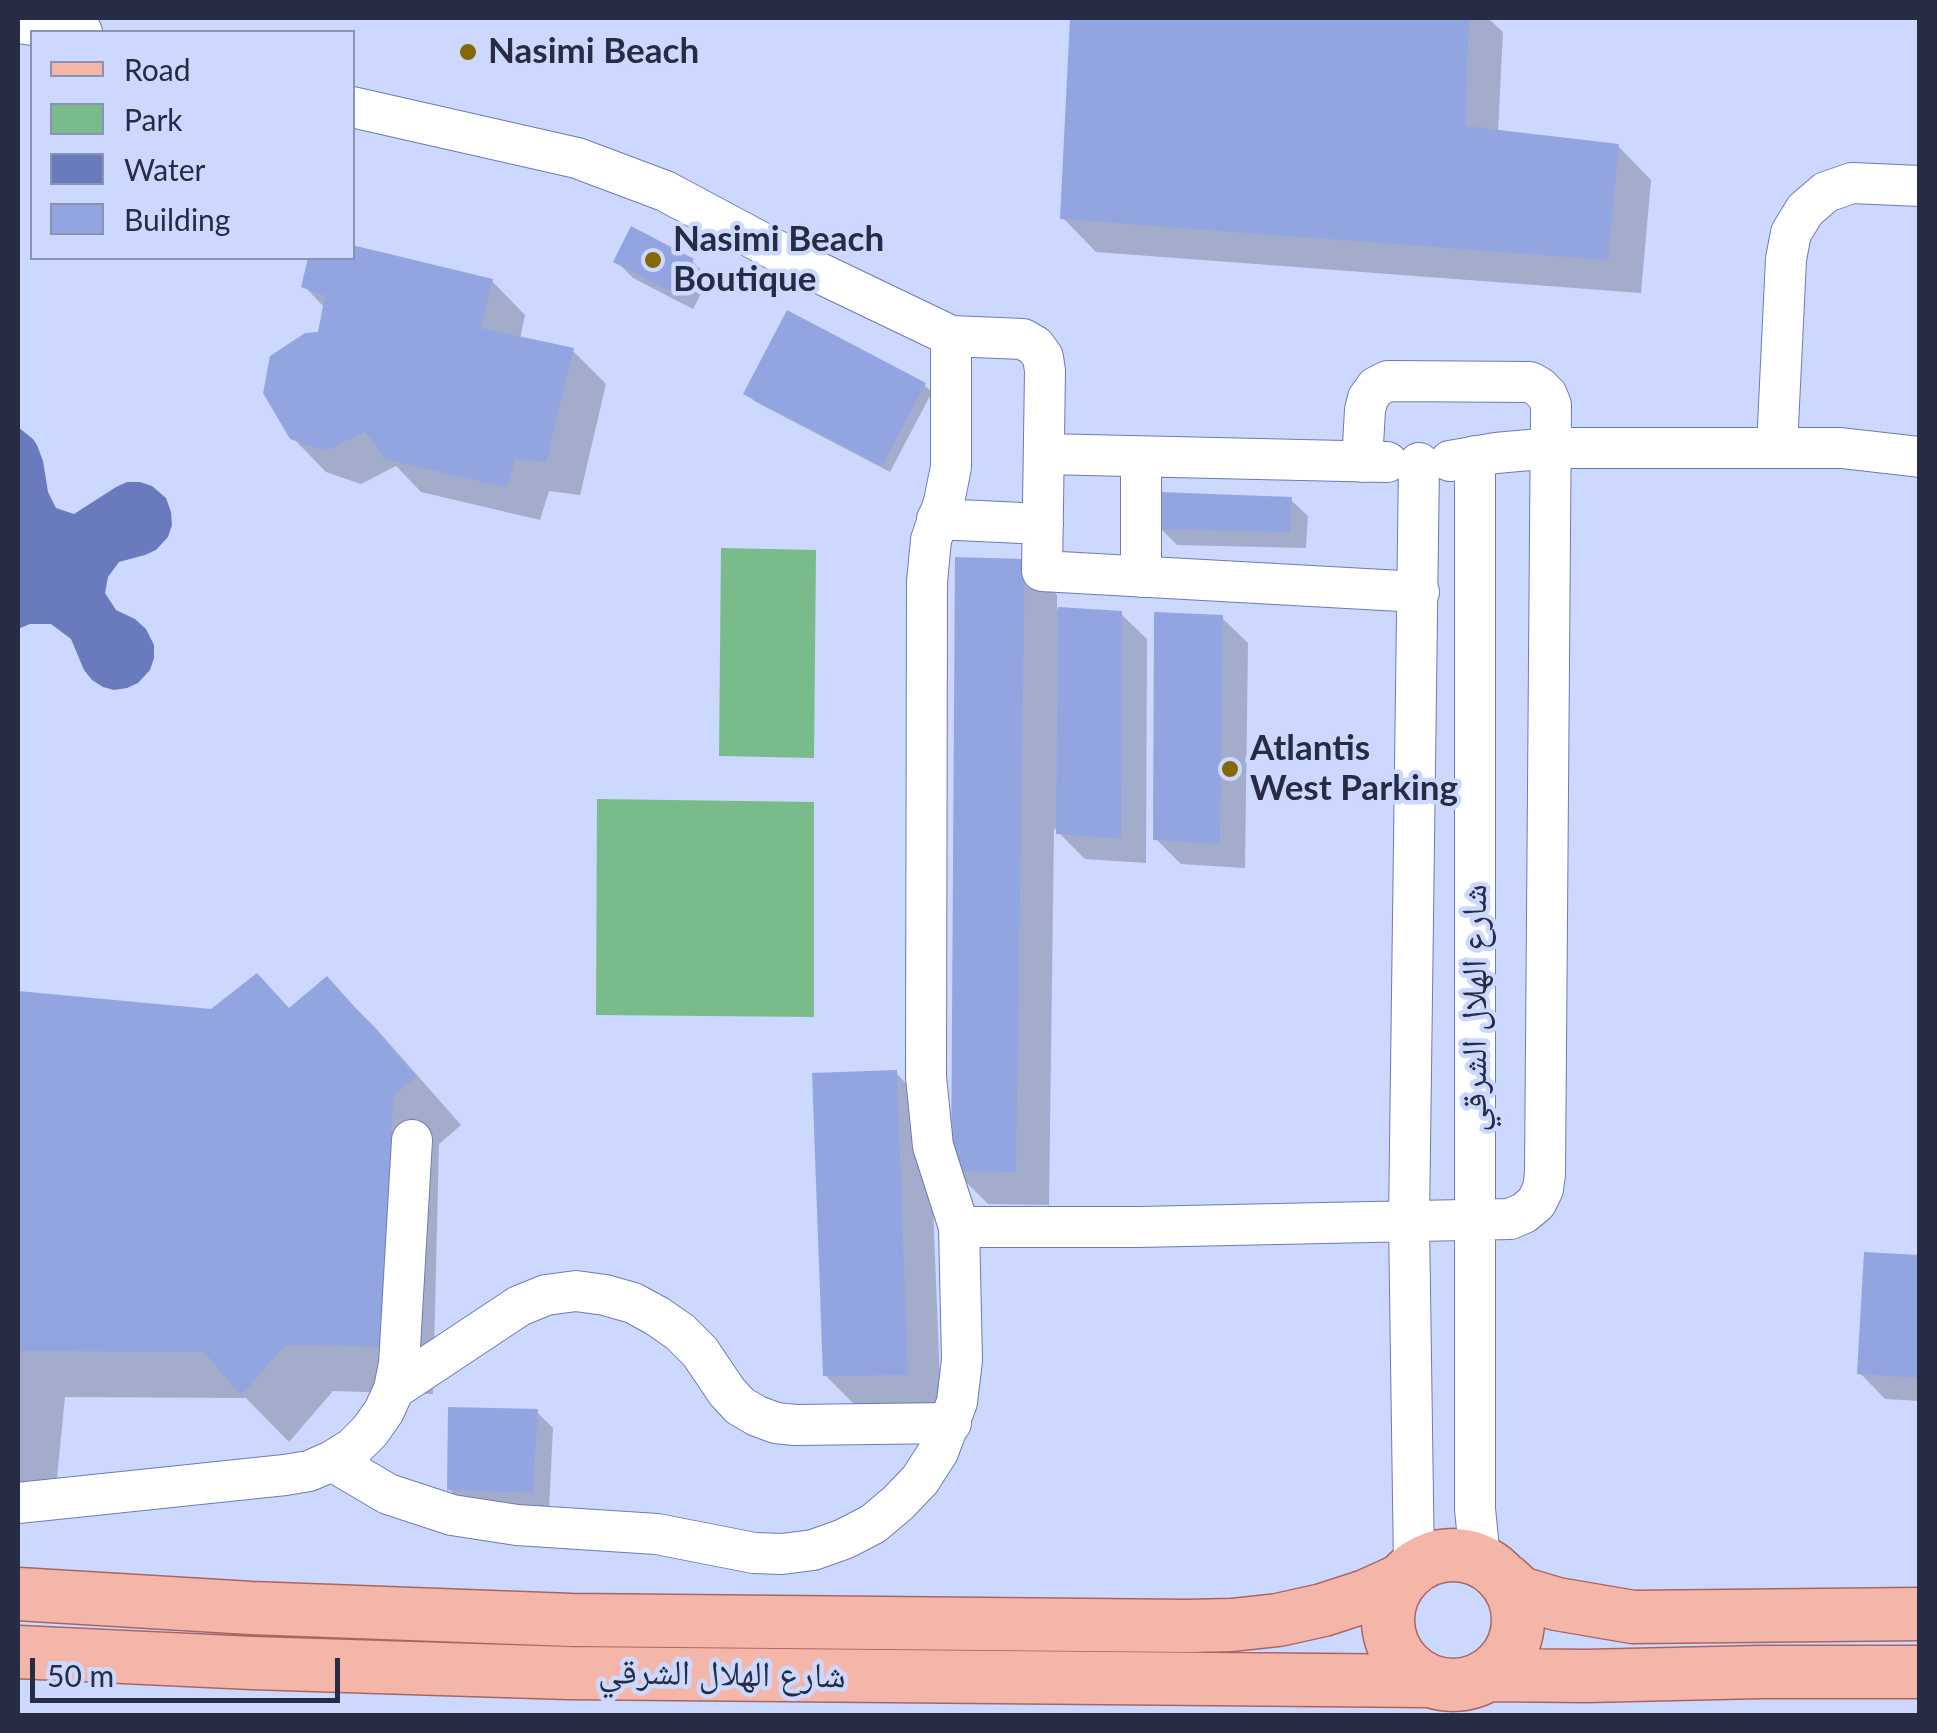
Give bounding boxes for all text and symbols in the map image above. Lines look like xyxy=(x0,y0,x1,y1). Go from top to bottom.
legend xyxy=(30,30,355,260)
place label: Nasimi Beach xyxy=(488,31,699,73)
marker: Nasimi Beach xyxy=(457,41,479,63)
text: Road xyxy=(124,51,191,87)
text: Park xyxy=(124,101,183,137)
text: Water xyxy=(124,151,206,187)
text: Building xyxy=(124,201,230,237)
place label: Nasimi Beach Boutique xyxy=(673,219,884,301)
marker: Nasimi Beach Boutique xyxy=(642,249,664,271)
place label: Atlantis West Parking xyxy=(1250,728,1458,810)
marker: Atlantis West Parking xyxy=(1219,758,1241,780)
street label: شارع الهلال الشرقي xyxy=(1454,884,1496,1132)
scale bar xyxy=(35,1638,345,1700)
street label: شارع الهلال الشرقي xyxy=(598,1651,846,1697)
text: 50 m xyxy=(47,1657,114,1693)

